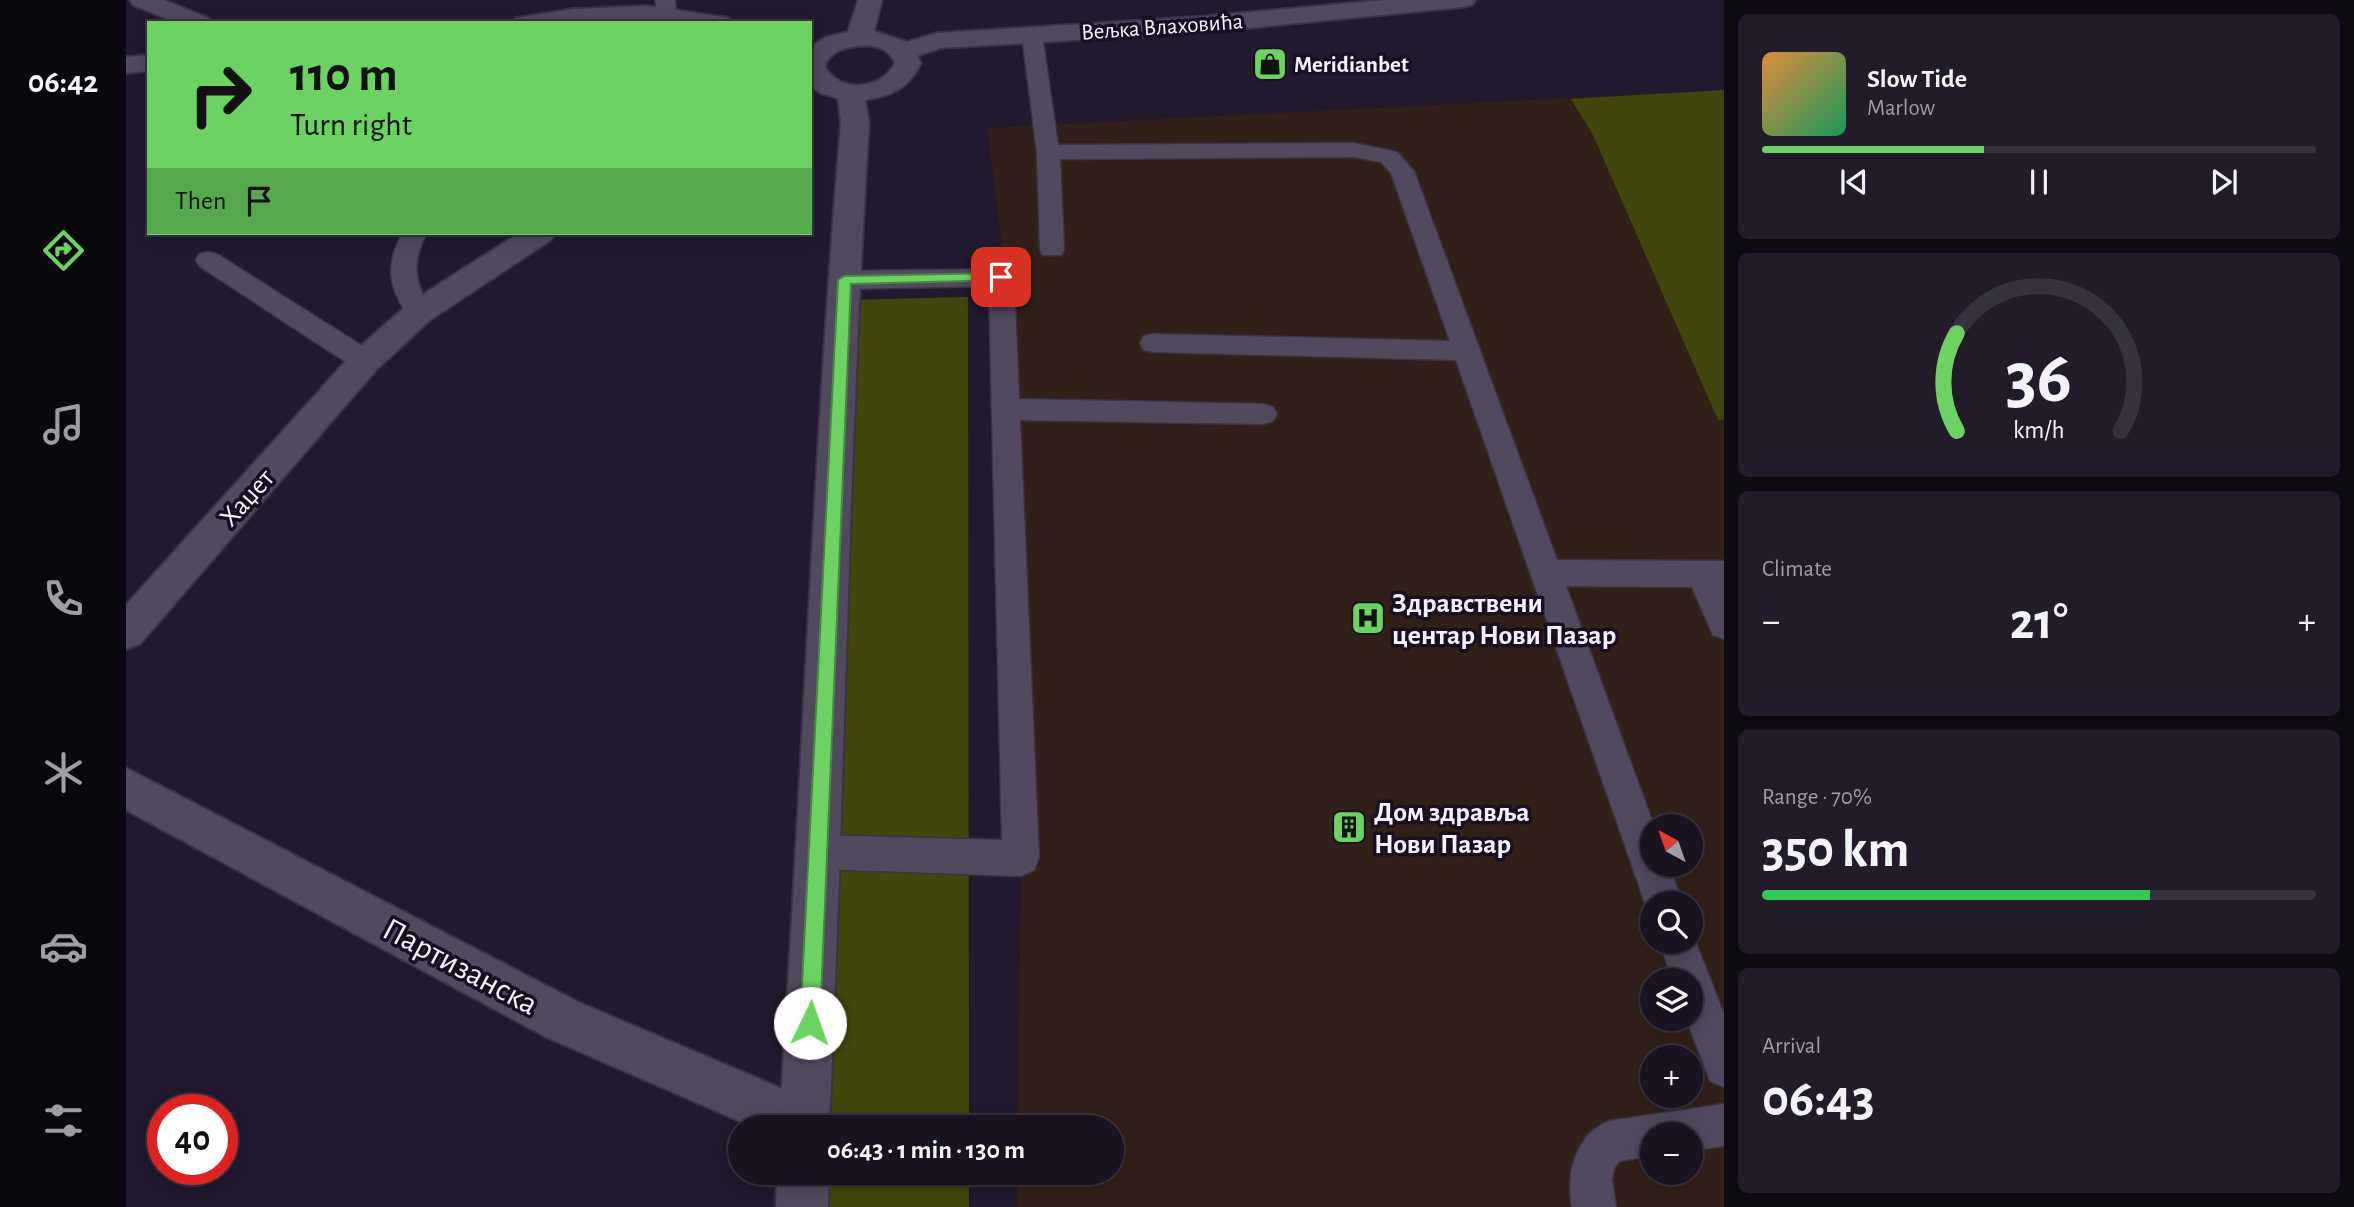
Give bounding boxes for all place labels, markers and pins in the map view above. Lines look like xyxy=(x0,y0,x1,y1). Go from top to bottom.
shop icon: Meridianbet xyxy=(1251,45,1289,83)
place label: Meridianbet xyxy=(1294,54,1409,77)
pin xyxy=(971,247,1031,307)
place label: Здравствени центар Нови Пазар xyxy=(1392,590,1616,650)
hospital icon: Здравствени центар Нови Пазар xyxy=(1349,599,1387,637)
place label: Дом здравља Нови Пазар xyxy=(1374,799,1529,859)
building icon: Дом здравља Нови Пазар xyxy=(1330,808,1368,846)

